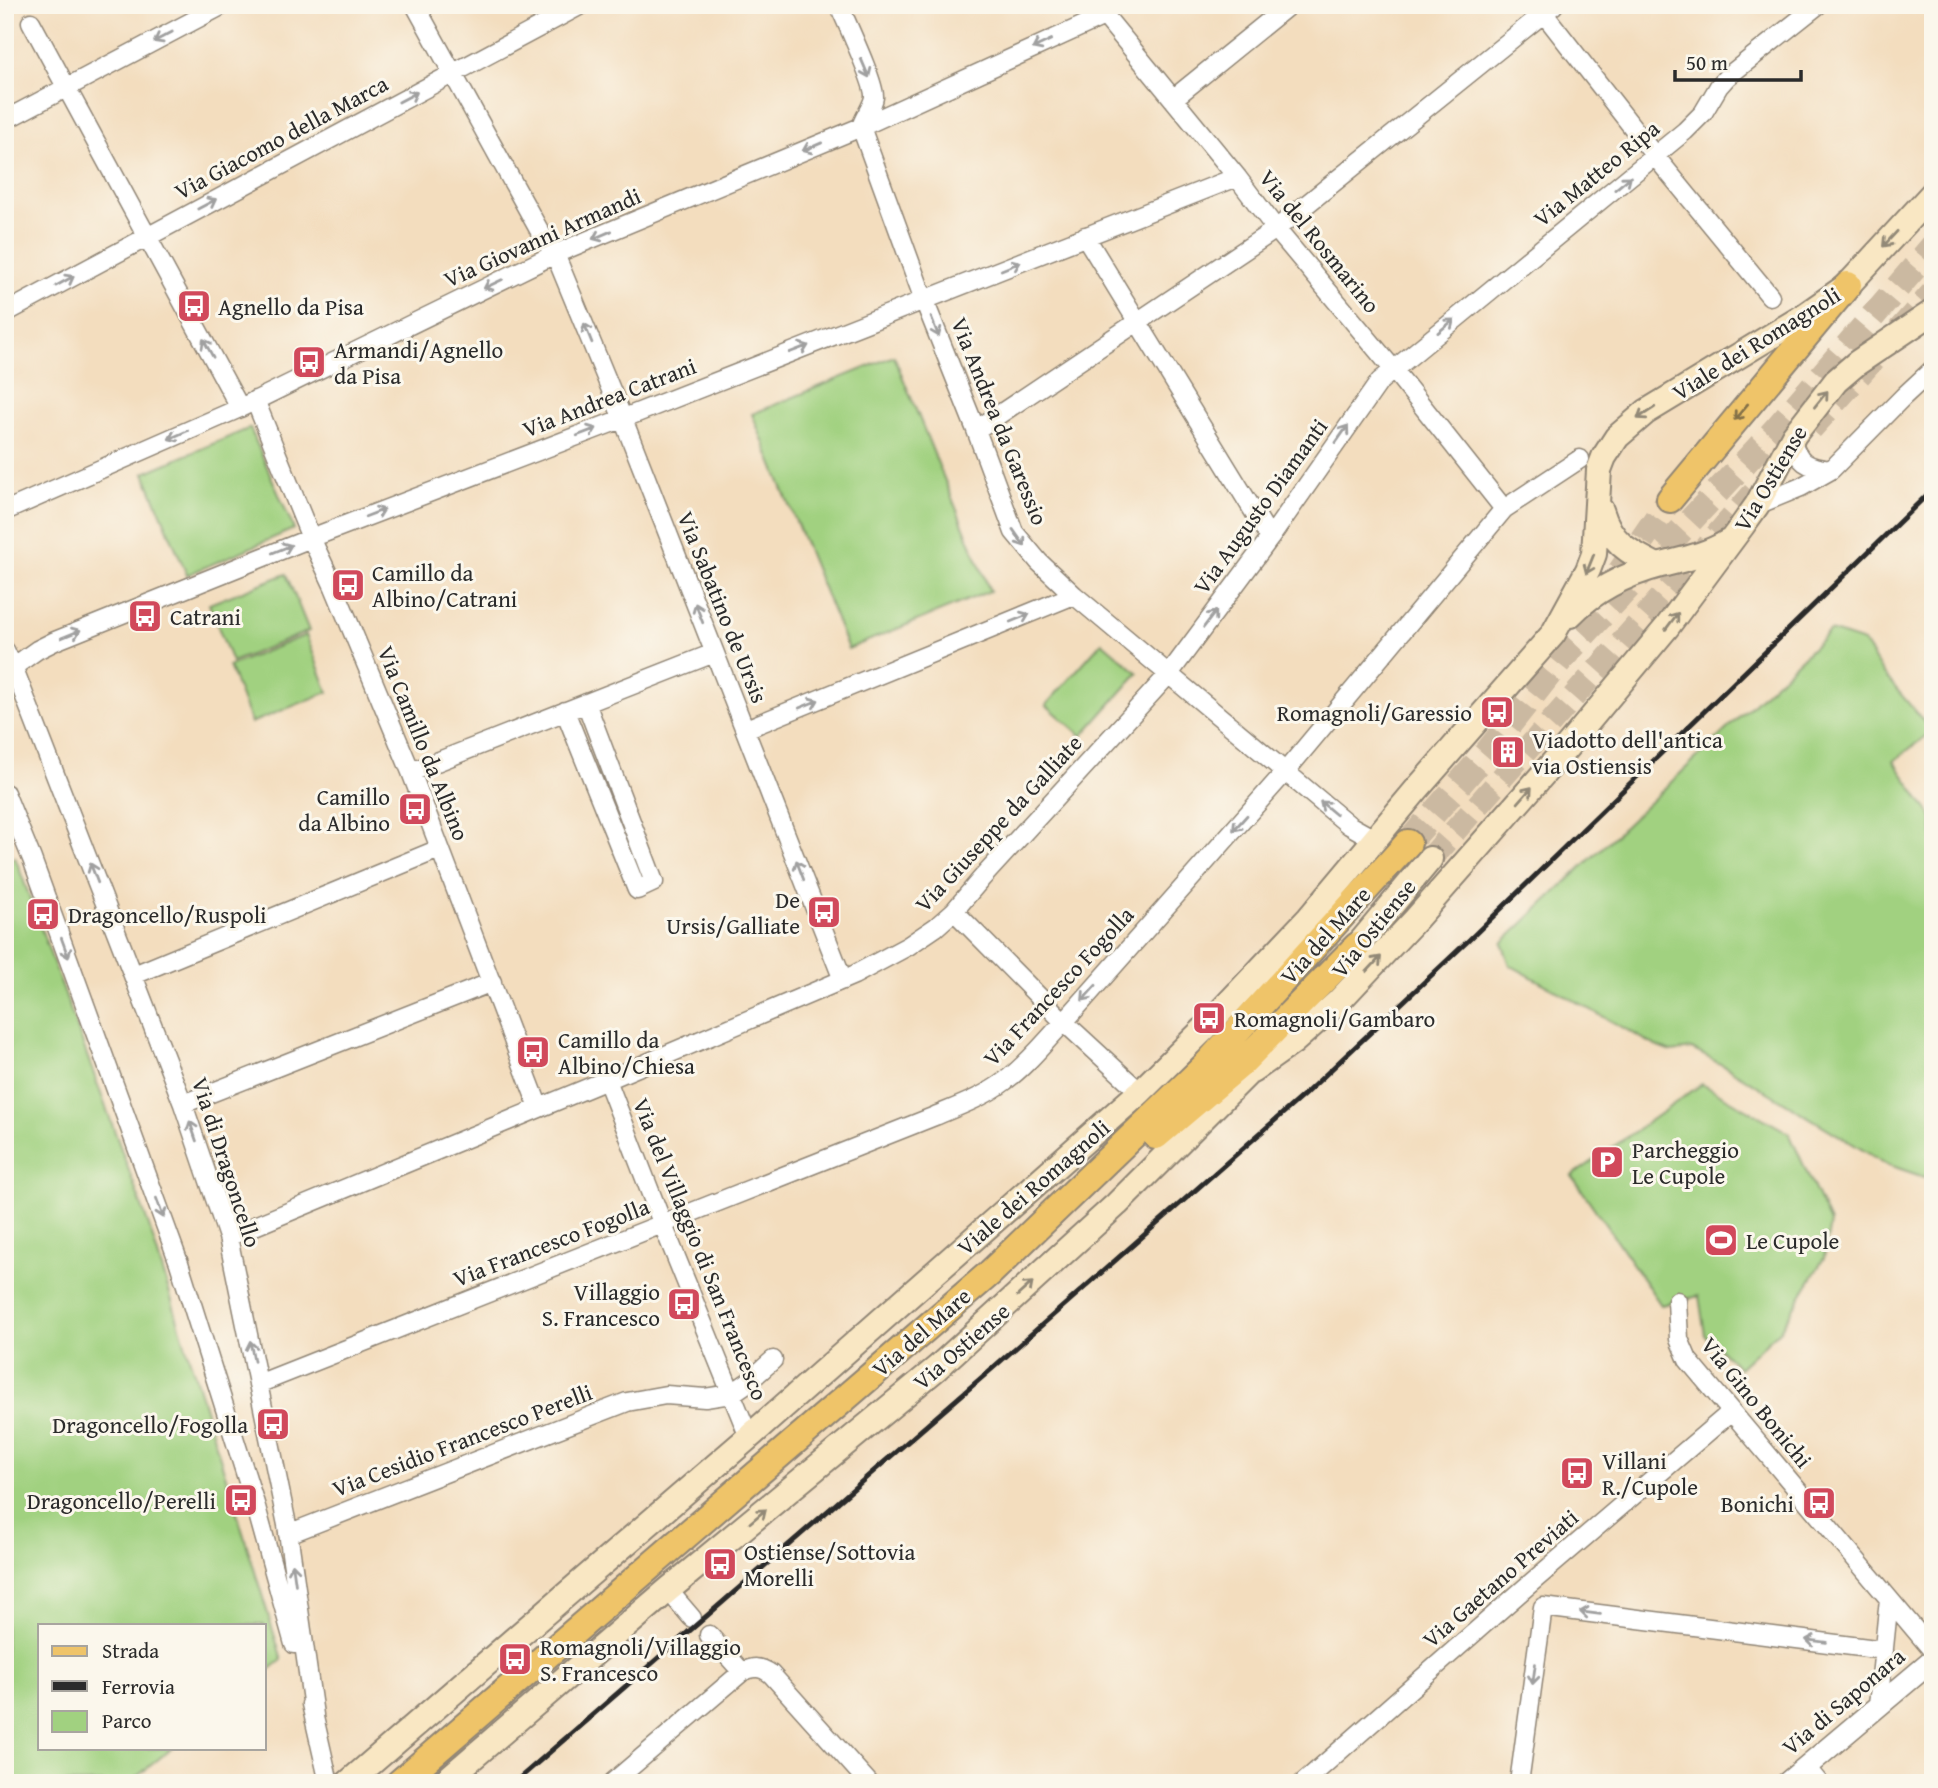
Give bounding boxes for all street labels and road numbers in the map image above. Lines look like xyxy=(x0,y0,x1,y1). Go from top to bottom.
street label: Via Giacomo della Marca xyxy=(168,67,394,207)
street label: Via Matteo Ripa xyxy=(1526,112,1666,234)
street label: Via del Rosmarino xyxy=(1252,162,1388,320)
street label: Via Giovanni Armandi xyxy=(438,179,646,295)
street label: Viale dei Romagnoli xyxy=(1665,278,1847,408)
street label: Via Andrea da Garessio xyxy=(943,312,1057,530)
street label: Via Andrea Catrani xyxy=(517,349,701,445)
street label: Via Augusto Diamanti xyxy=(1185,411,1335,601)
street label: Via Ostiense xyxy=(1725,419,1815,537)
street label: Via Sabatino de Ursis xyxy=(669,506,777,708)
street label: Via Camillo da Albino xyxy=(370,641,478,845)
street label: Via Giuseppe da Galliate xyxy=(907,727,1089,919)
street label: Via Ostiense xyxy=(1323,871,1423,985)
street label: Via del Mare xyxy=(1272,879,1378,991)
street label: Via Francesco Fogolla xyxy=(975,899,1141,1073)
street label: Via di Dragoncello xyxy=(184,1073,270,1251)
street label: Via del Villaggio di San Francesco xyxy=(625,1093,777,1405)
street label: Viale dei Romagnoli xyxy=(949,1111,1117,1263)
street label: Via Francesco Fogolla xyxy=(448,1189,654,1295)
street label: Via del Mare xyxy=(864,1280,978,1384)
street label: Via Ostiense xyxy=(905,1295,1017,1397)
street label: Via Gino Bonichi xyxy=(1694,1329,1820,1475)
street label: Via Cesidio Francesco Perelli xyxy=(327,1375,597,1505)
street label: Via Gaetano Previati xyxy=(1415,1501,1585,1655)
street label: Via di Saponara xyxy=(1774,1640,1912,1762)

